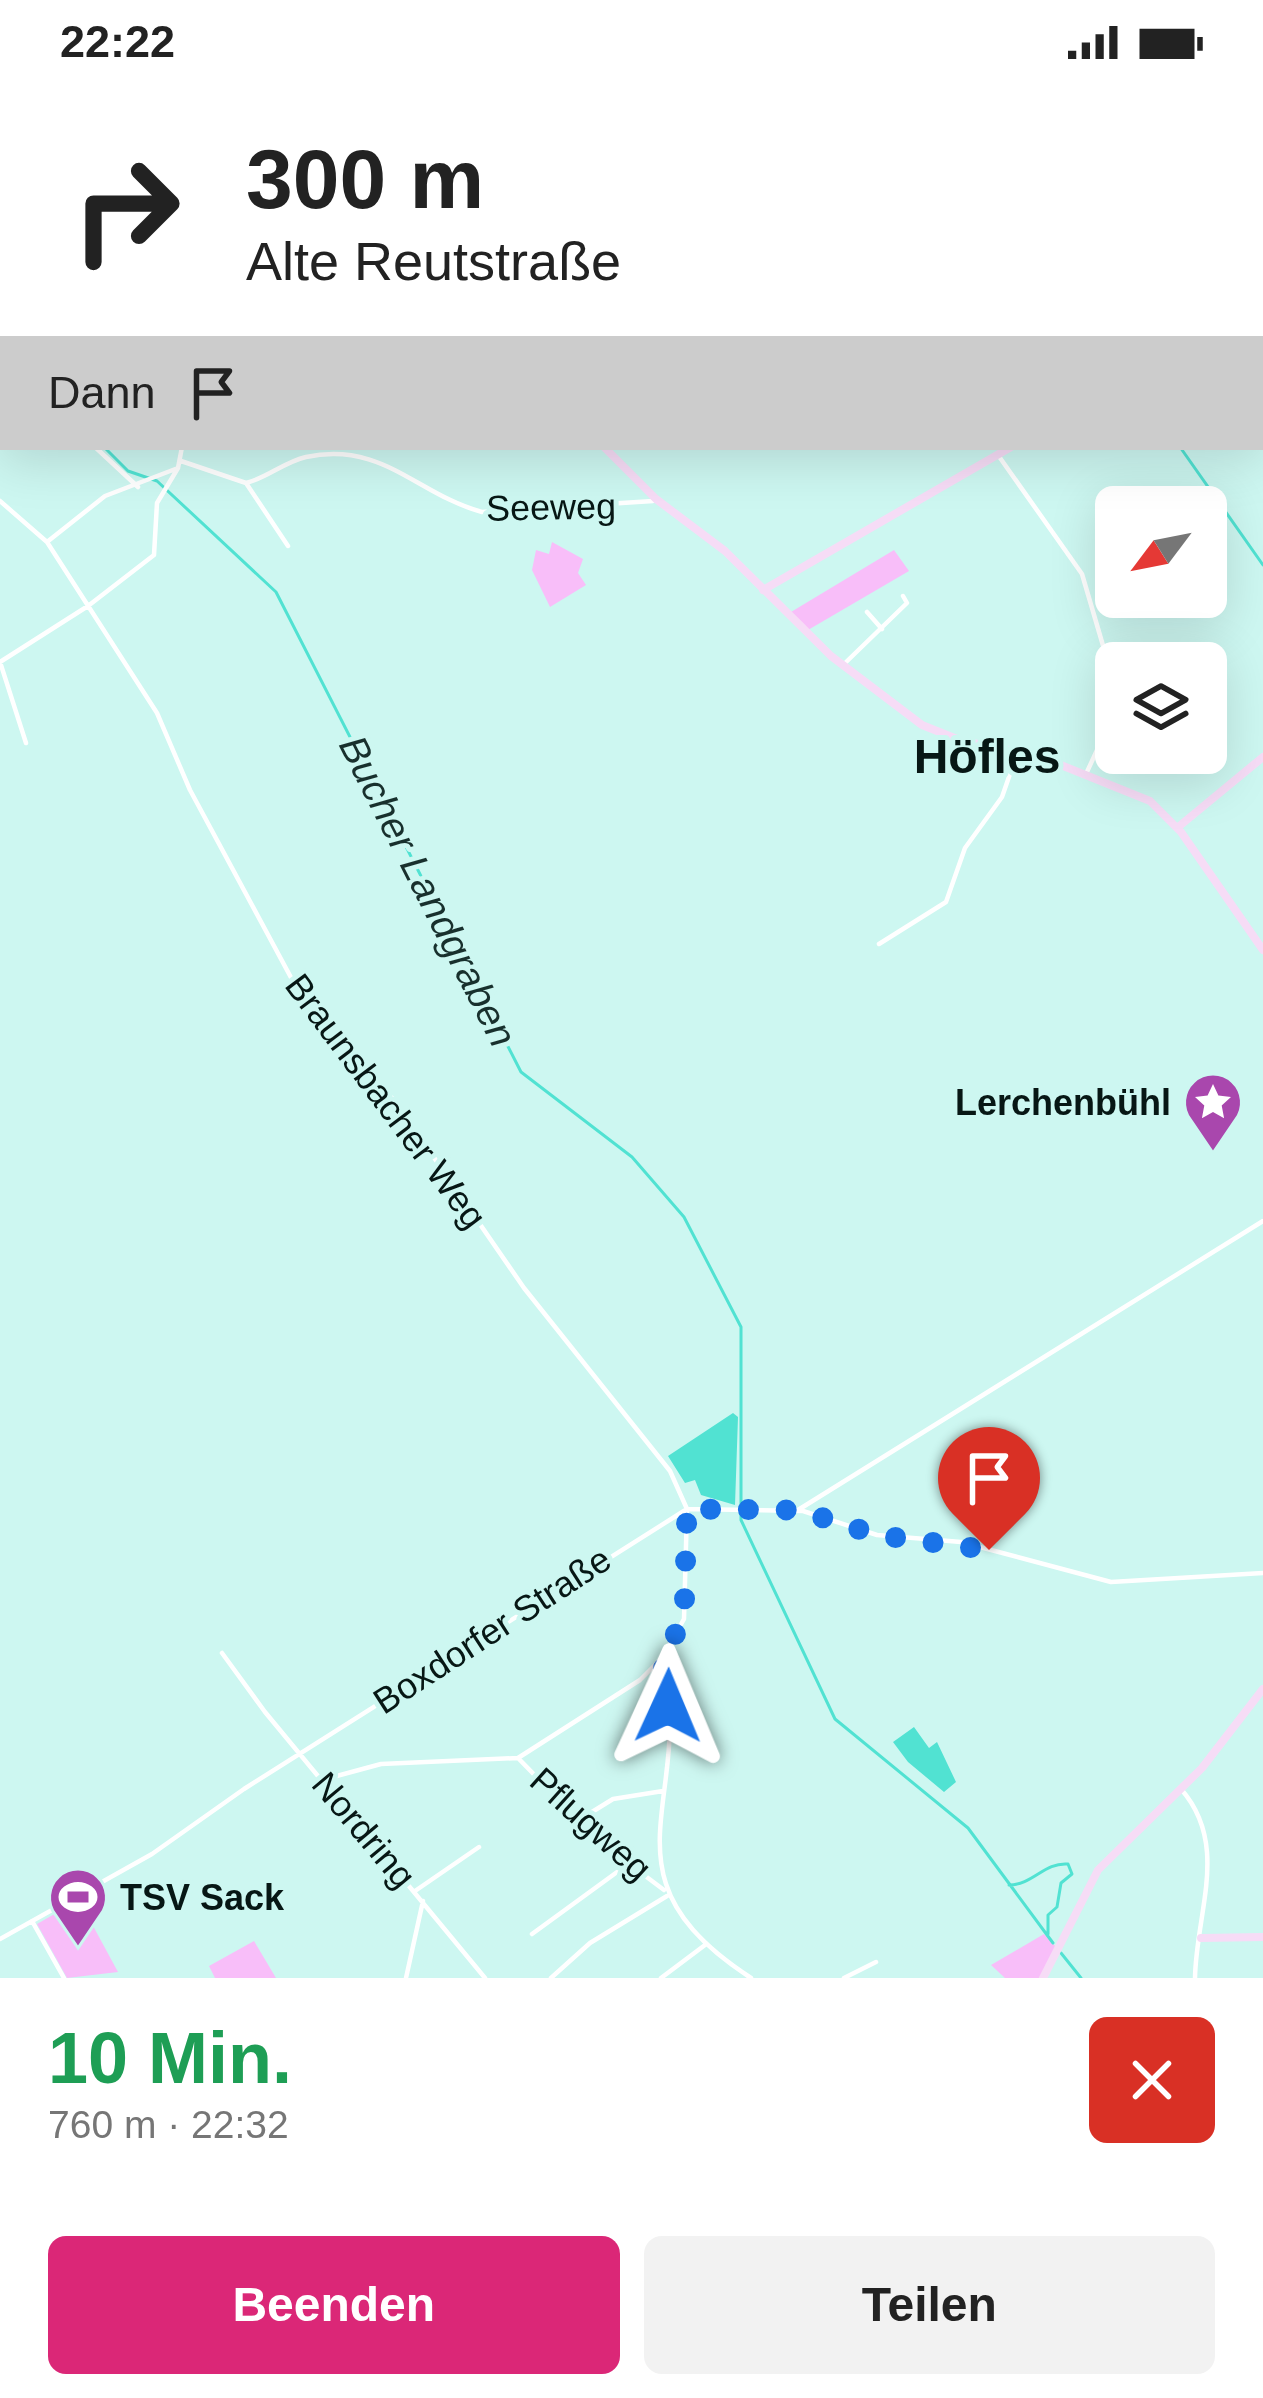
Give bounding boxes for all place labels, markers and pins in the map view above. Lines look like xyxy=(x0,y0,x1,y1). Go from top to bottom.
place icon: Lerchenbühl xyxy=(1182,1071,1244,1153)
place label: Lerchenbühl xyxy=(955,1082,1171,1123)
pin xyxy=(938,1427,1040,1550)
sports icon: TSV Sack xyxy=(47,1866,109,1948)
place label: TSV Sack xyxy=(120,1877,285,1918)

